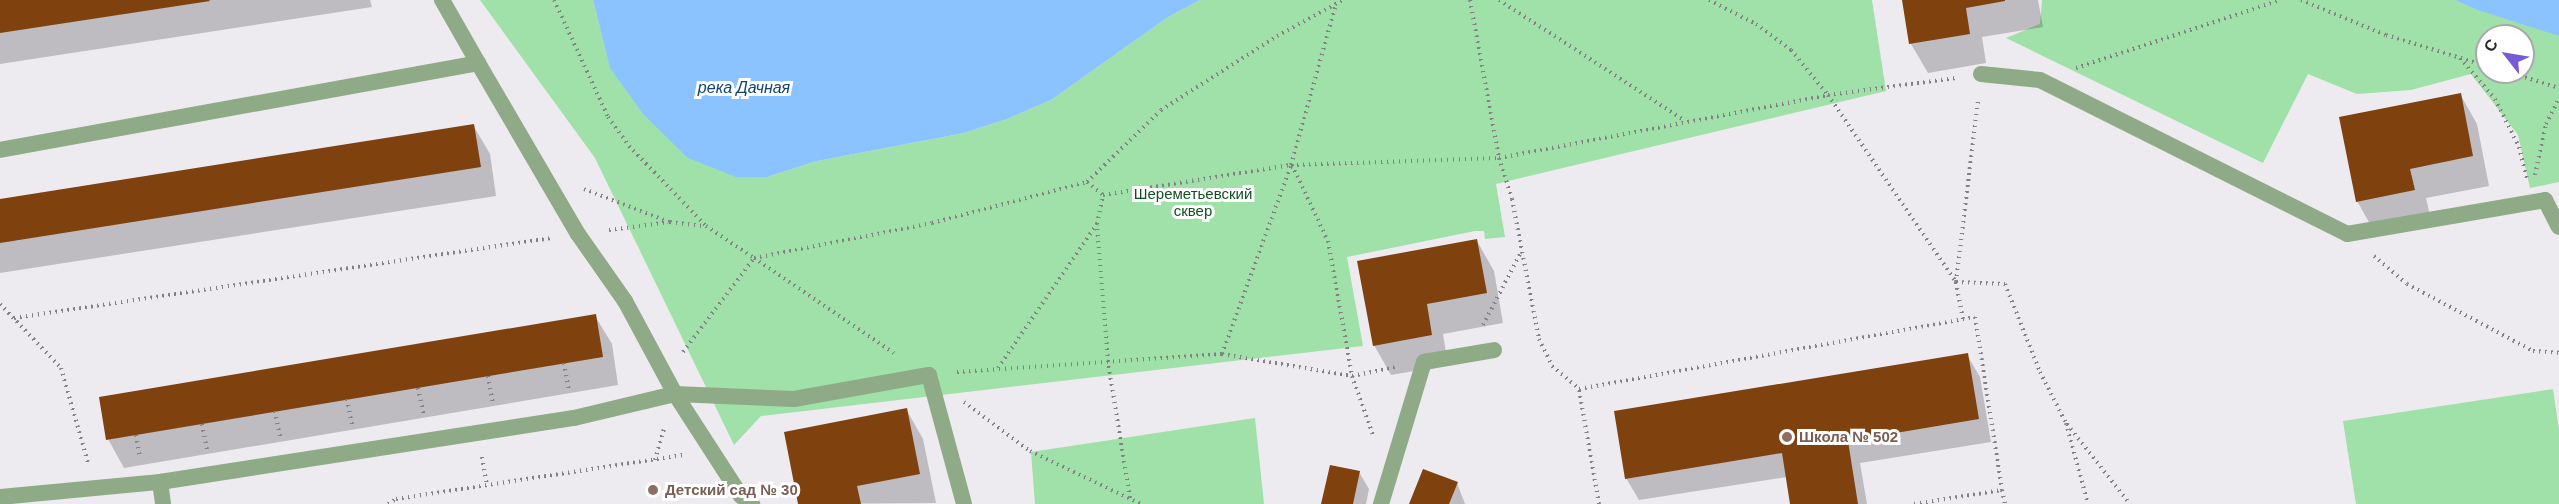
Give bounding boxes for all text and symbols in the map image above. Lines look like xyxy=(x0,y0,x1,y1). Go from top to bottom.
north arrow xyxy=(2475,24,2535,84)
text: С xyxy=(2481,36,2501,55)
water label: река Дачная xyxy=(698,78,790,98)
park label: Шереметьевский сквер xyxy=(1134,184,1252,219)
place label: Школа № 502 xyxy=(1799,428,1898,446)
marker: Школа № 502 xyxy=(1780,430,1794,444)
place label: Детский сад № 30 xyxy=(665,481,798,499)
marker: Детский сад № 30 xyxy=(646,483,660,497)

